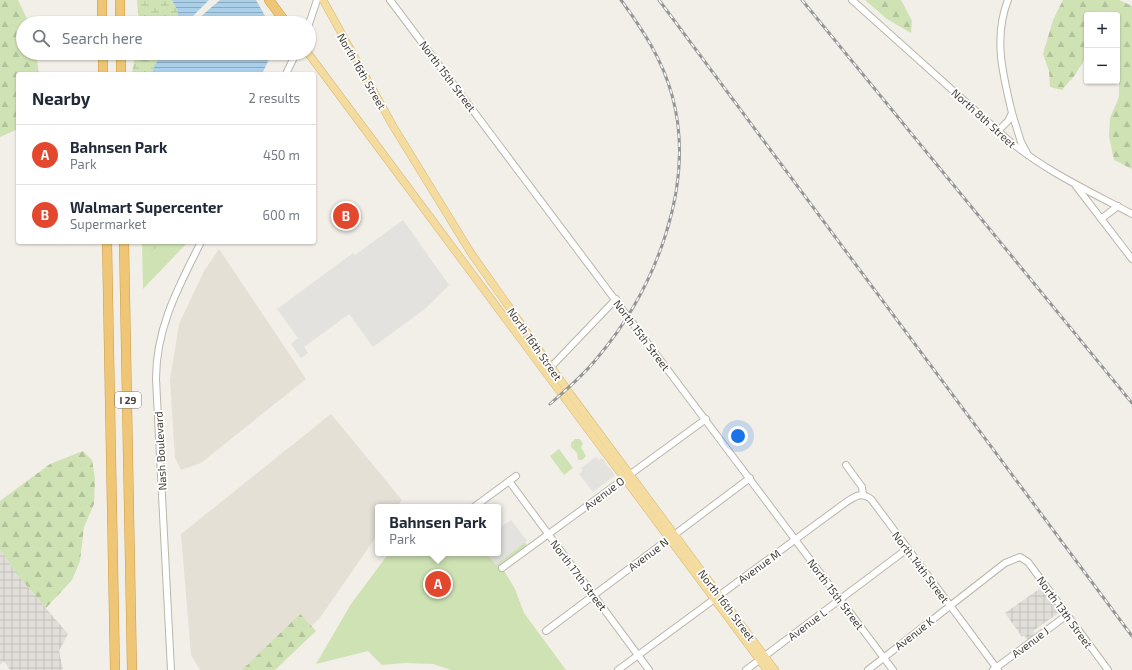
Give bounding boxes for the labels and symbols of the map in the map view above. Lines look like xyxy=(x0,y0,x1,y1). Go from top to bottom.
street label: North 16th Street xyxy=(335,31,389,111)
street label: North 15th Street xyxy=(417,38,479,114)
street label: North 8th Street xyxy=(949,86,1019,150)
pin: B xyxy=(333,201,359,231)
street label: North 15th Street xyxy=(611,297,673,373)
street label: North 16th Street xyxy=(505,305,565,383)
road number: I 29 xyxy=(115,392,141,408)
street label: Nash Boulevard xyxy=(151,411,169,491)
your location xyxy=(728,426,748,446)
street label: Avenue O xyxy=(581,474,627,512)
street label: North 14th Street xyxy=(890,529,952,605)
street label: Avenue N xyxy=(625,535,671,573)
street label: North 17th Street xyxy=(548,537,610,613)
street label: Avenue M xyxy=(735,546,783,586)
street label: North 15th Street xyxy=(805,556,867,632)
street label: North 16th Street xyxy=(696,567,758,643)
pin: A xyxy=(425,569,451,599)
street label: North 13th Street xyxy=(1035,574,1095,650)
street label: Avenue L xyxy=(785,605,829,643)
street label: Avenue K xyxy=(892,613,936,652)
street label: Avenue J xyxy=(1009,624,1051,660)

